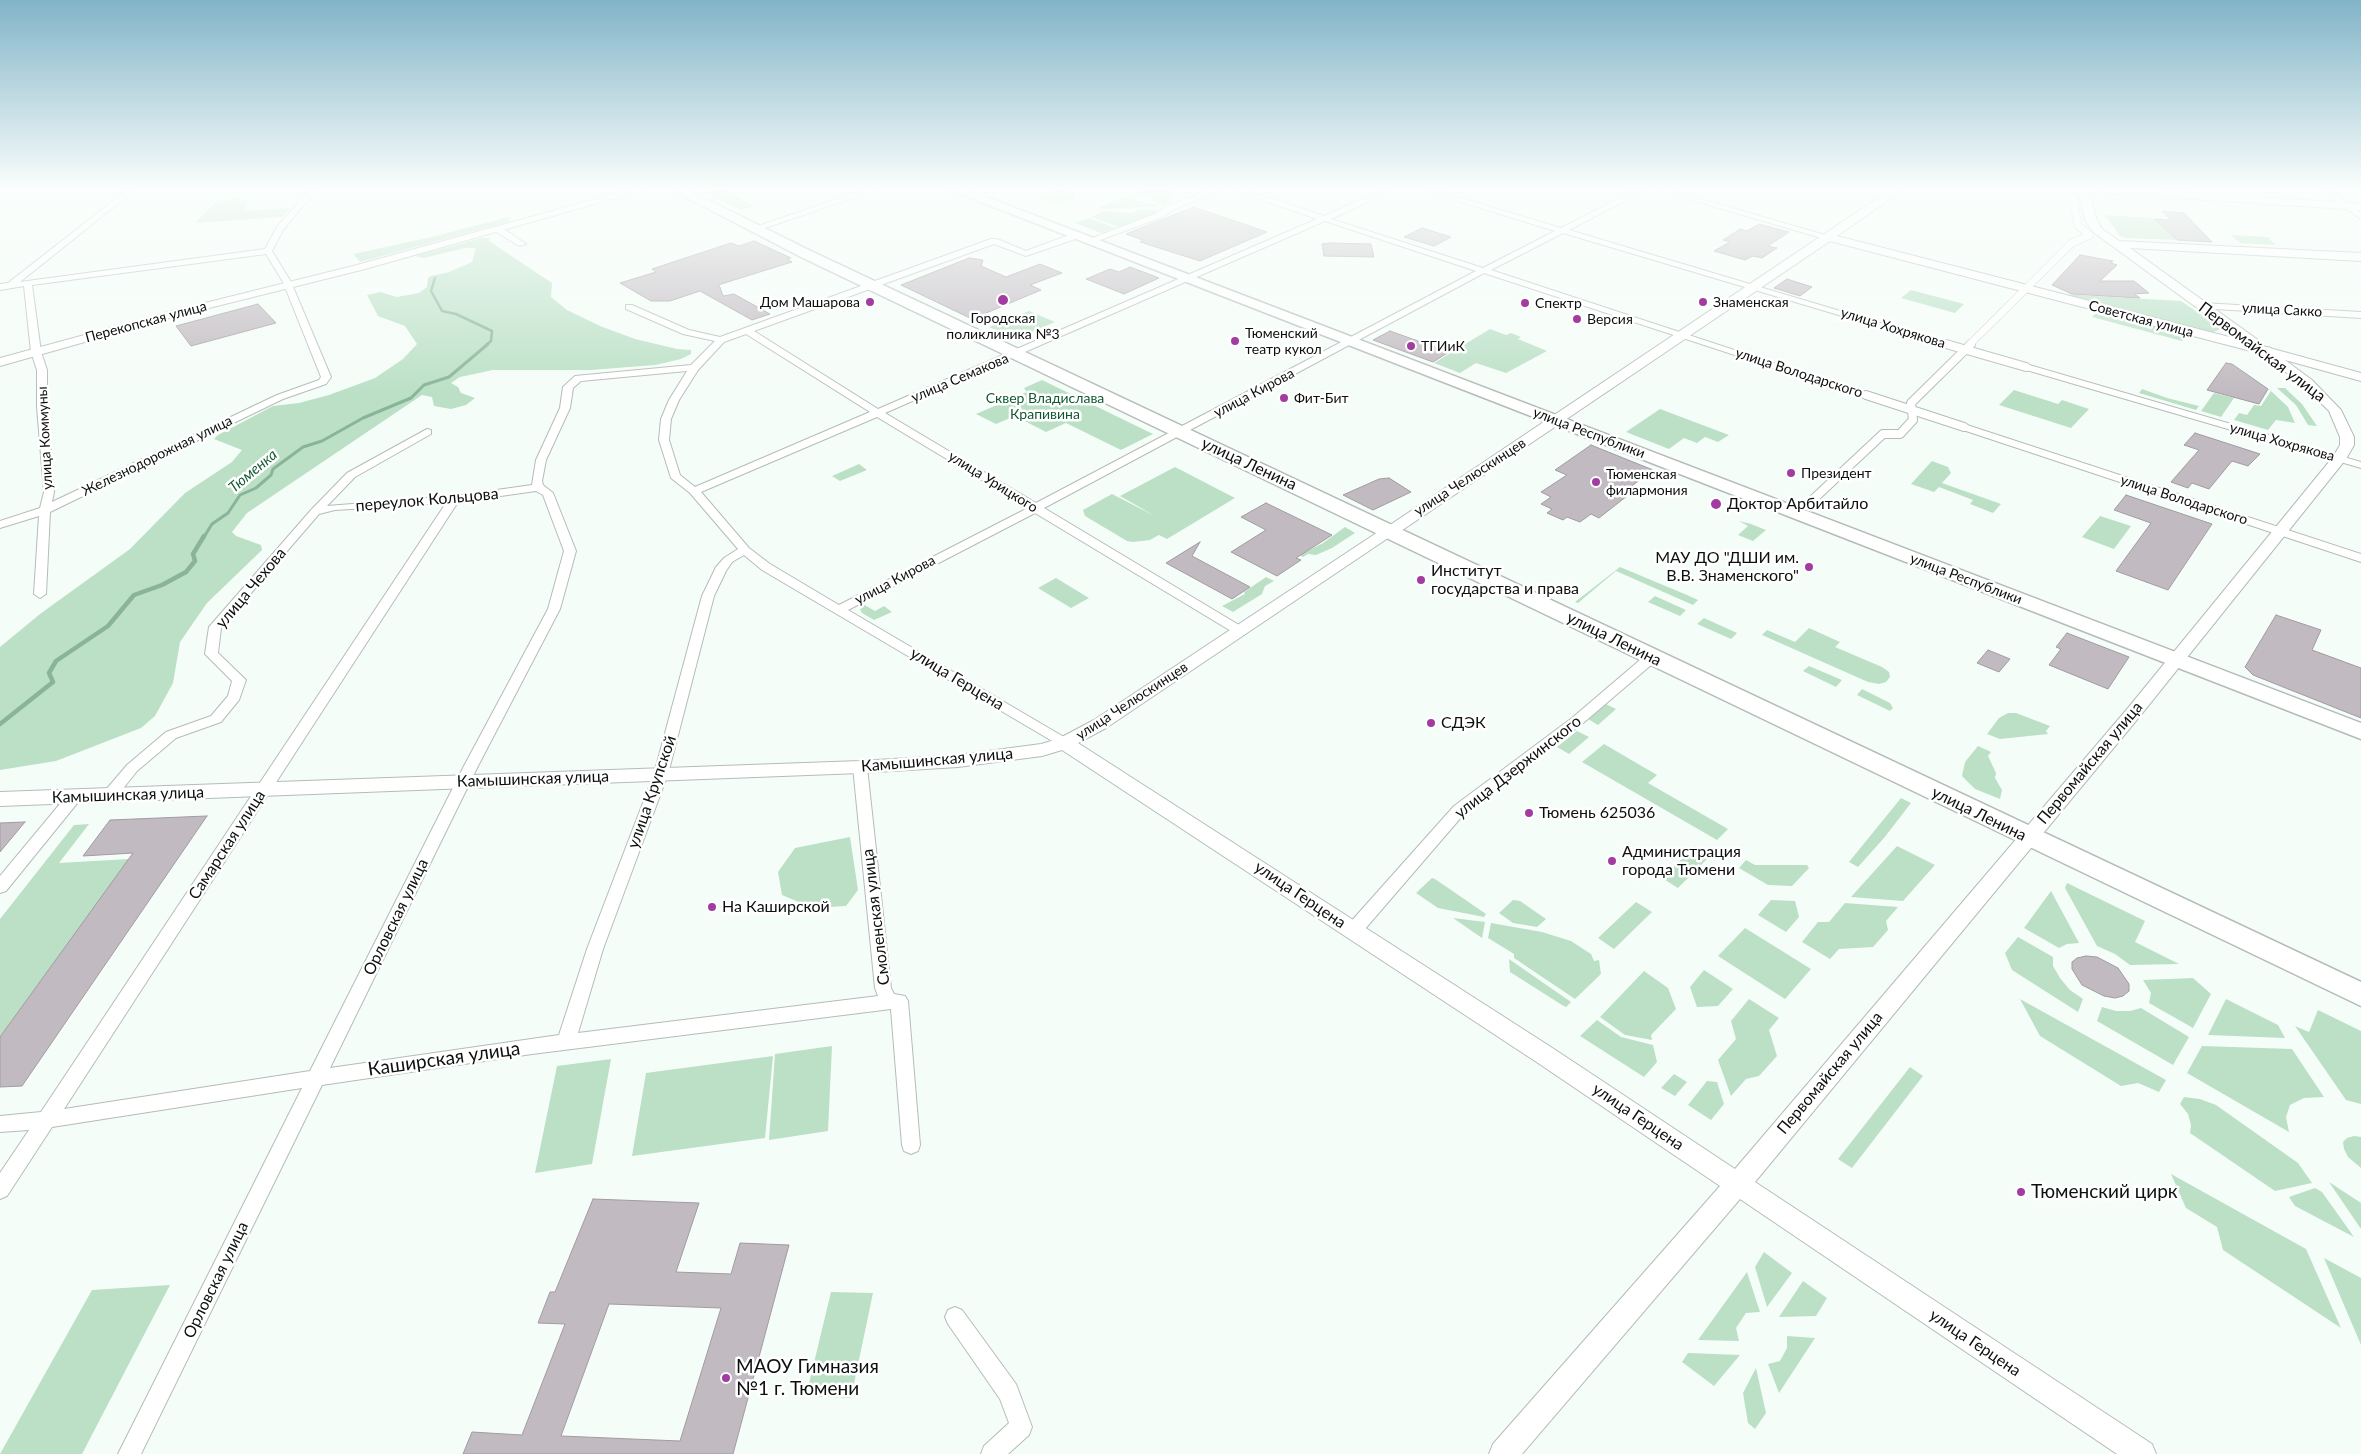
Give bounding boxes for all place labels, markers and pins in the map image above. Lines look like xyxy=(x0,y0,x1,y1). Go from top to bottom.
marker: Городская поликлиника №3 xyxy=(996,293,1010,307)
place label: Дом Машарова xyxy=(760,294,860,310)
place label: Знаменская xyxy=(1713,294,1789,310)
place label: Спектр xyxy=(1535,295,1582,311)
marker: Дом Машарова xyxy=(864,296,876,308)
marker: Знаменская xyxy=(1697,296,1709,308)
marker: Спектр xyxy=(1519,297,1531,309)
place label: Городская поликлиника №3 xyxy=(946,310,1060,342)
place label: Версия xyxy=(1587,311,1633,327)
marker: Версия xyxy=(1571,313,1583,325)
place label: Тюменский театр кукол xyxy=(1245,325,1322,358)
marker: Тюменский театр кукол xyxy=(1229,335,1241,347)
place label: ТГИиК xyxy=(1421,338,1465,354)
marker: ТГИиК xyxy=(1405,340,1417,352)
place label: Фит-Бит xyxy=(1294,390,1349,406)
marker: Фит-Бит xyxy=(1278,392,1290,404)
place label: Президент xyxy=(1801,465,1872,481)
place label: Тюменская филармония xyxy=(1606,466,1688,498)
marker: Президент xyxy=(1785,467,1797,479)
marker: Тюменская филармония xyxy=(1590,476,1602,488)
place label: Доктор Арбитайло xyxy=(1727,494,1868,514)
marker: Доктор Арбитайло xyxy=(1709,497,1723,511)
place label: МАУ ДО "ДШИ им. В.В. Знаменского" xyxy=(1655,548,1799,586)
place label: Институт государства и права xyxy=(1431,561,1579,599)
marker: МАУ ДО "ДШИ им. В.В. Знаменского" xyxy=(1803,561,1815,573)
marker: Институт государства и права xyxy=(1415,574,1427,586)
place label: СДЭК xyxy=(1441,713,1486,733)
marker: СДЭК xyxy=(1425,717,1437,729)
place label: Тюмень 625036 xyxy=(1539,803,1655,823)
marker: Тюмень 625036 xyxy=(1523,807,1535,819)
place label: Администрация города Тюмени xyxy=(1622,842,1741,880)
marker: Администрация города Тюмени xyxy=(1606,855,1618,867)
place label: На Каширской xyxy=(722,897,830,917)
marker: На Каширской xyxy=(706,901,718,913)
place label: Тюменский цирк xyxy=(2031,1181,2178,1203)
marker: Тюменский цирк xyxy=(2015,1186,2027,1198)
place label: МАОУ Гимназия №1 г. Тюмени xyxy=(736,1356,879,1400)
marker: МАОУ Гимназия №1 г. Тюмени xyxy=(720,1372,732,1384)

